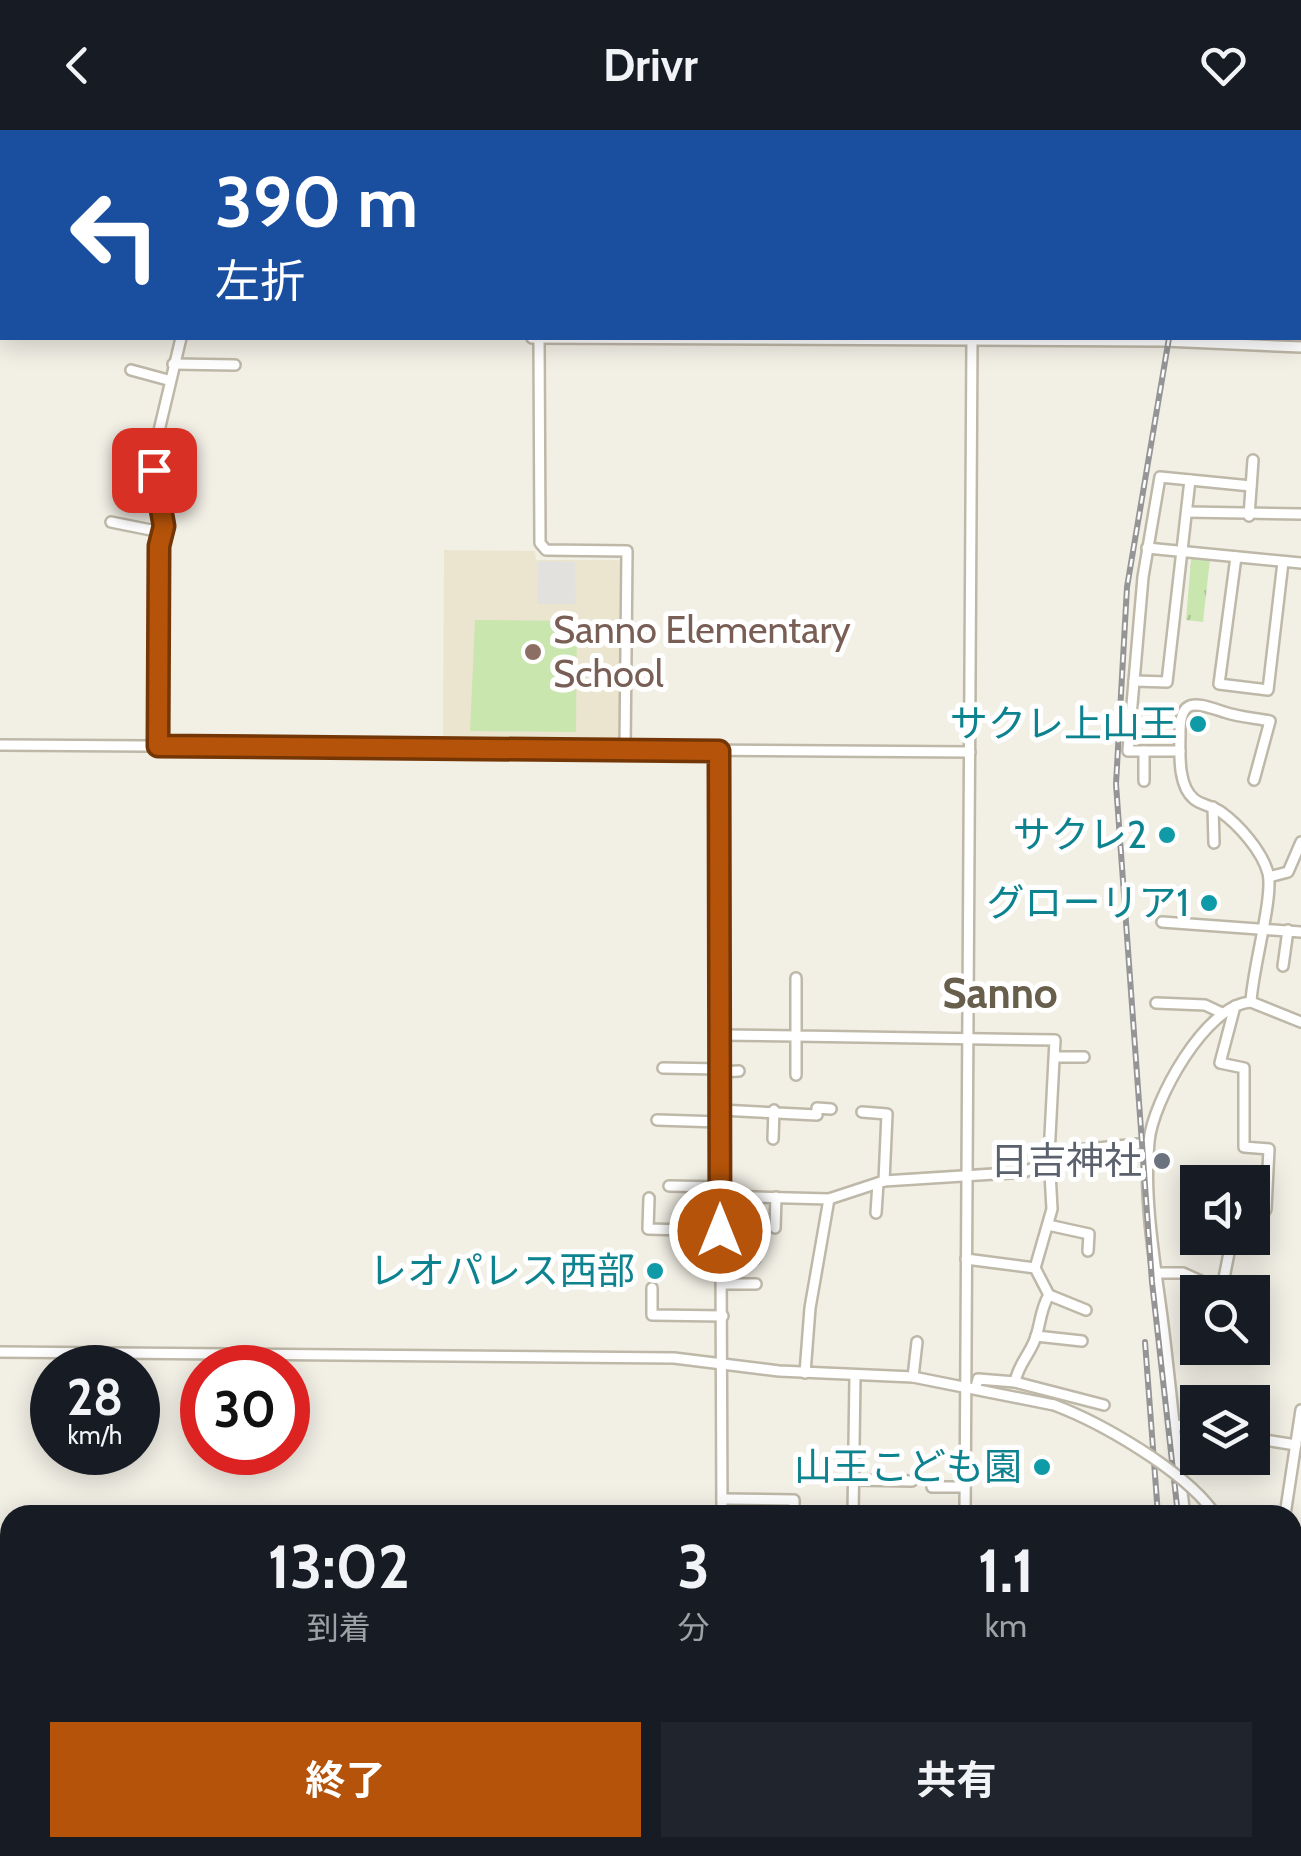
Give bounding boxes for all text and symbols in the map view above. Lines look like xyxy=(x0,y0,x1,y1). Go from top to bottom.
icon: back xyxy=(50,38,105,93)
text: Drivr xyxy=(603,38,698,92)
icon: heart xyxy=(1196,38,1251,93)
text: 390 m xyxy=(215,159,418,245)
icon: left xyxy=(50,170,180,300)
text: 左折 xyxy=(215,254,305,308)
pin xyxy=(112,428,197,513)
icon: arrive xyxy=(127,443,182,498)
place label: Sanno Elementary School xyxy=(553,606,851,697)
marker: Sanno Elementary School xyxy=(522,641,544,663)
place label: サクレ上山王 xyxy=(950,700,1178,747)
marker: サクレ上山王 xyxy=(1187,713,1209,735)
place label: サクレ2 xyxy=(1013,811,1147,858)
marker: サクレ2 xyxy=(1156,824,1178,846)
place label: グローリア1 xyxy=(987,879,1189,926)
marker: グローリア1 xyxy=(1198,892,1220,914)
district label: Sanno xyxy=(942,967,1058,1019)
place label: 日吉神社 xyxy=(990,1137,1142,1184)
marker: 日吉神社 xyxy=(1151,1150,1173,1172)
map controls xyxy=(1180,1165,1270,1475)
button: sound xyxy=(1180,1165,1270,1255)
position arrow xyxy=(668,1179,772,1283)
place label: レオパレス西部 xyxy=(369,1247,635,1294)
marker: レオパレス西部 xyxy=(644,1260,666,1282)
button: search xyxy=(1180,1275,1270,1365)
speed limit sign: 30 xyxy=(180,1345,310,1475)
text: 28 xyxy=(67,1367,123,1428)
button: layers xyxy=(1180,1385,1270,1475)
text: km/h xyxy=(68,1420,122,1450)
place label: 山王こども園 xyxy=(794,1443,1022,1490)
marker: 山王こども園 xyxy=(1031,1456,1053,1478)
text: 13:02 xyxy=(268,1530,410,1603)
text: 3 xyxy=(678,1530,710,1603)
text: 1.1 xyxy=(978,1534,1034,1607)
text: km xyxy=(985,1606,1027,1645)
text: 到着 xyxy=(307,1608,371,1647)
text: 分 xyxy=(678,1608,710,1647)
button: 終了 xyxy=(50,1722,641,1837)
button: 共有 xyxy=(661,1722,1252,1837)

